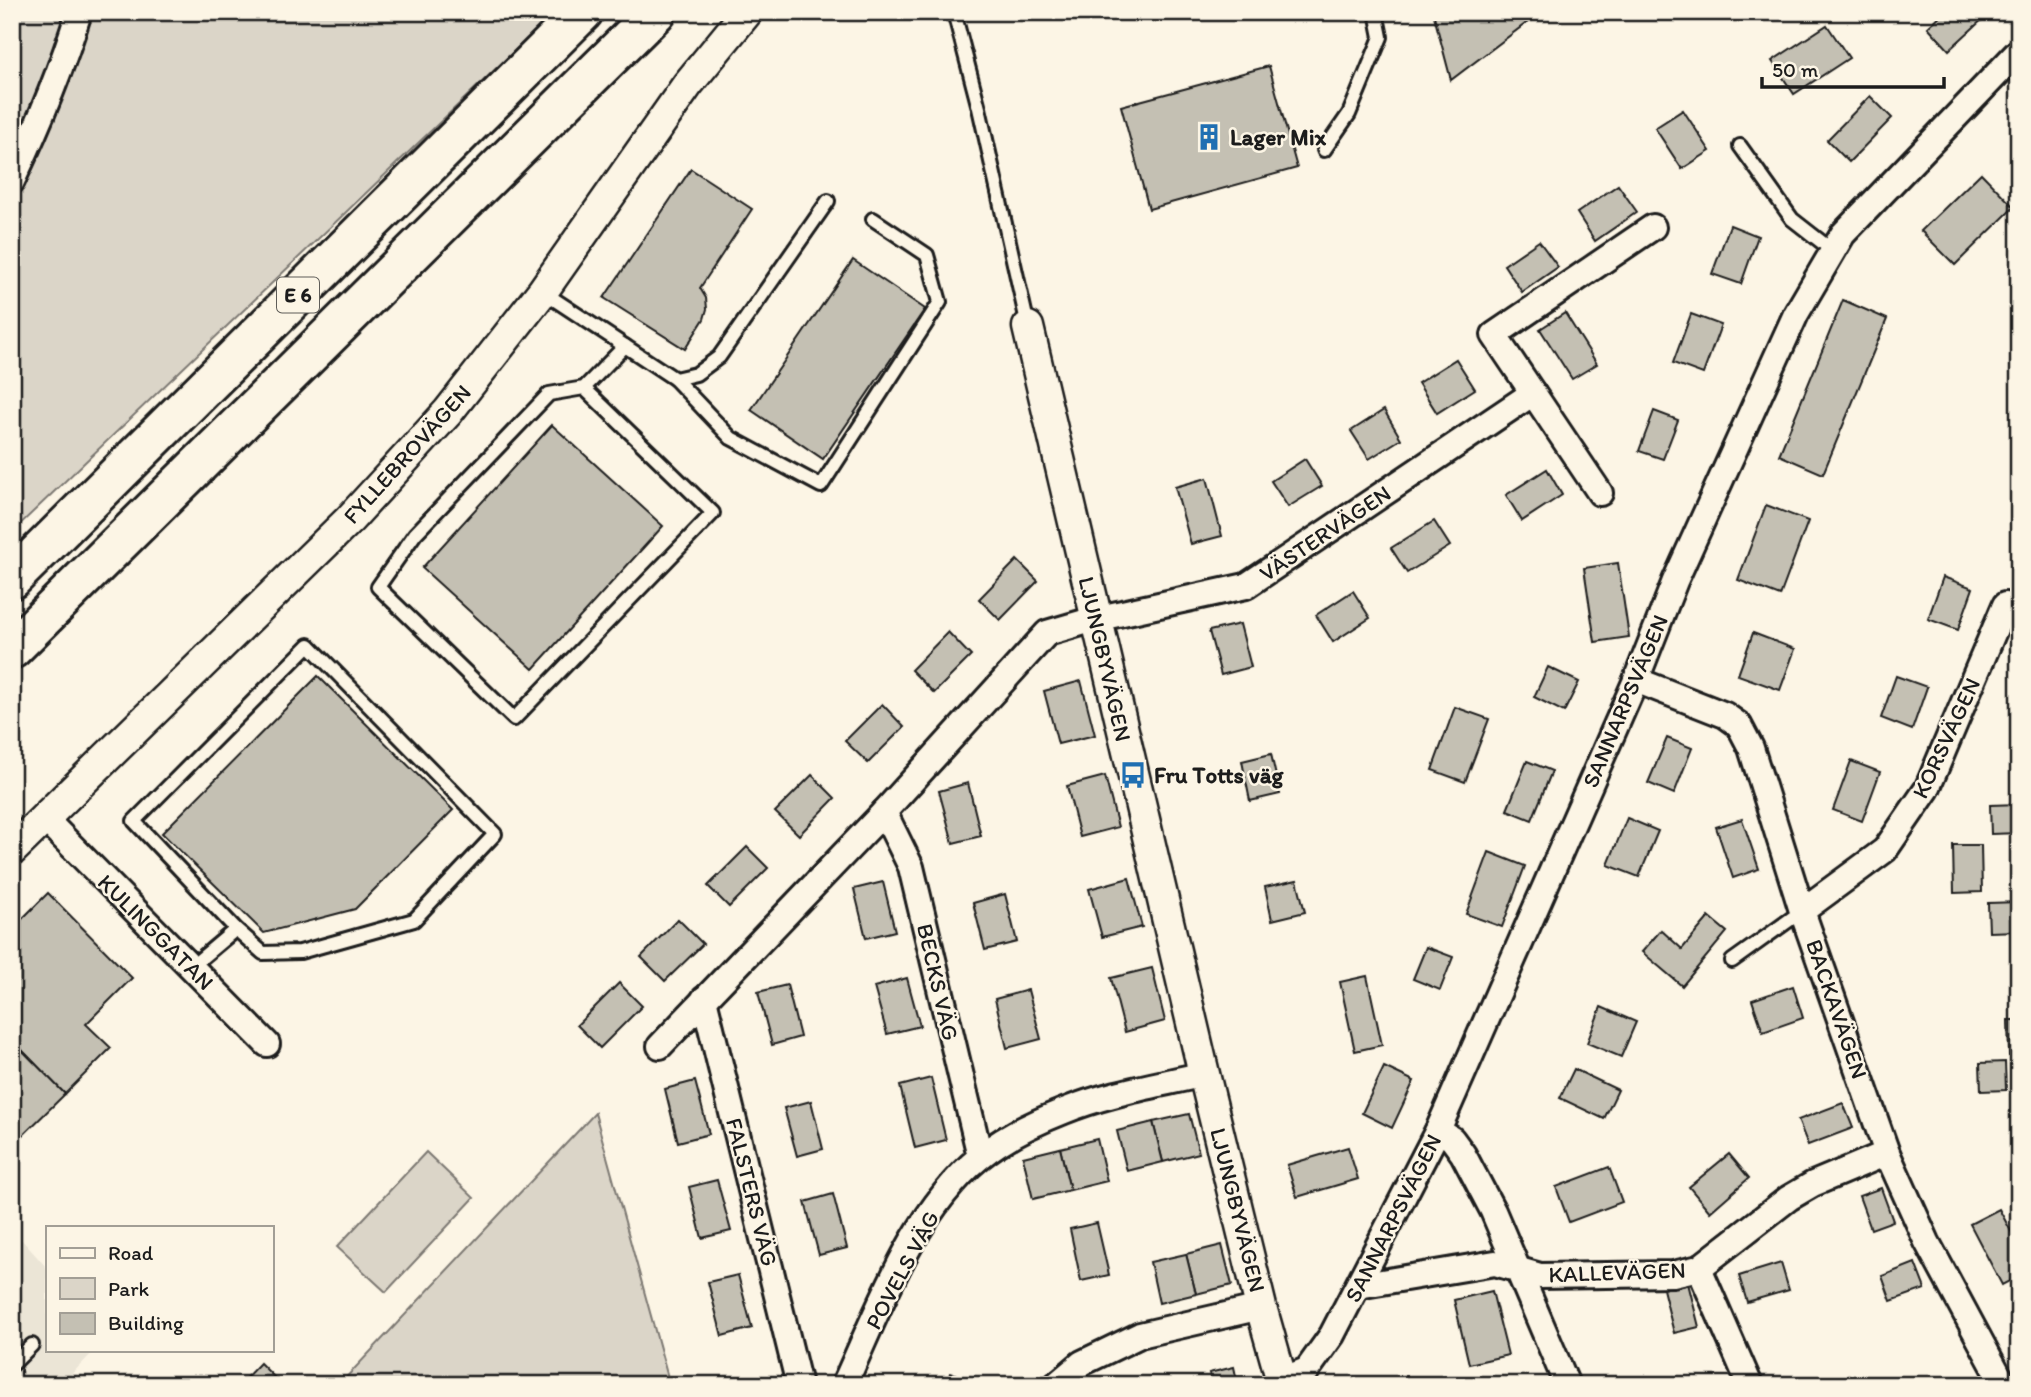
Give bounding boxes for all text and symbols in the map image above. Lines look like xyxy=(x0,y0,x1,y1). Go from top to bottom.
scale bar xyxy=(1762,46,1944,90)
text: 50 m xyxy=(1772,57,1819,82)
building icon: Lager Mix xyxy=(1194,122,1224,152)
place label: Lager Mix xyxy=(1230,123,1327,151)
road number: E 6 xyxy=(277,278,319,312)
street label: FYLLEBROVÄGEN xyxy=(337,379,477,529)
street label: VÄSTERVÄGEN xyxy=(1254,479,1396,587)
street label: LJUNGBYVÄGEN xyxy=(1072,574,1138,744)
street label: SANNARPSVÄGEN xyxy=(1576,610,1674,792)
street label: KORSVÄGEN xyxy=(1906,673,1986,803)
bus stop icon: Fru Totts väg xyxy=(1118,760,1148,790)
place label: Fru Totts väg xyxy=(1154,761,1285,789)
street label: KULINGGATAN xyxy=(92,868,220,996)
street label: BECKS VÄG xyxy=(911,921,965,1043)
street label: BACKAVÄGEN xyxy=(1800,936,1874,1082)
street label: FALSTERS VÄG xyxy=(720,1115,784,1269)
street label: LJUNGBYVÄGEN xyxy=(1204,1125,1272,1295)
street label: SANNARPSVÄGEN xyxy=(1339,1129,1447,1307)
street label: POVELS VÄG xyxy=(859,1206,945,1334)
legend xyxy=(46,1226,273,1352)
text: Road xyxy=(108,1240,154,1265)
street label: KALLEVÄGEN xyxy=(1548,1256,1686,1288)
text: Park xyxy=(108,1276,150,1301)
text: Building xyxy=(108,1310,184,1335)

